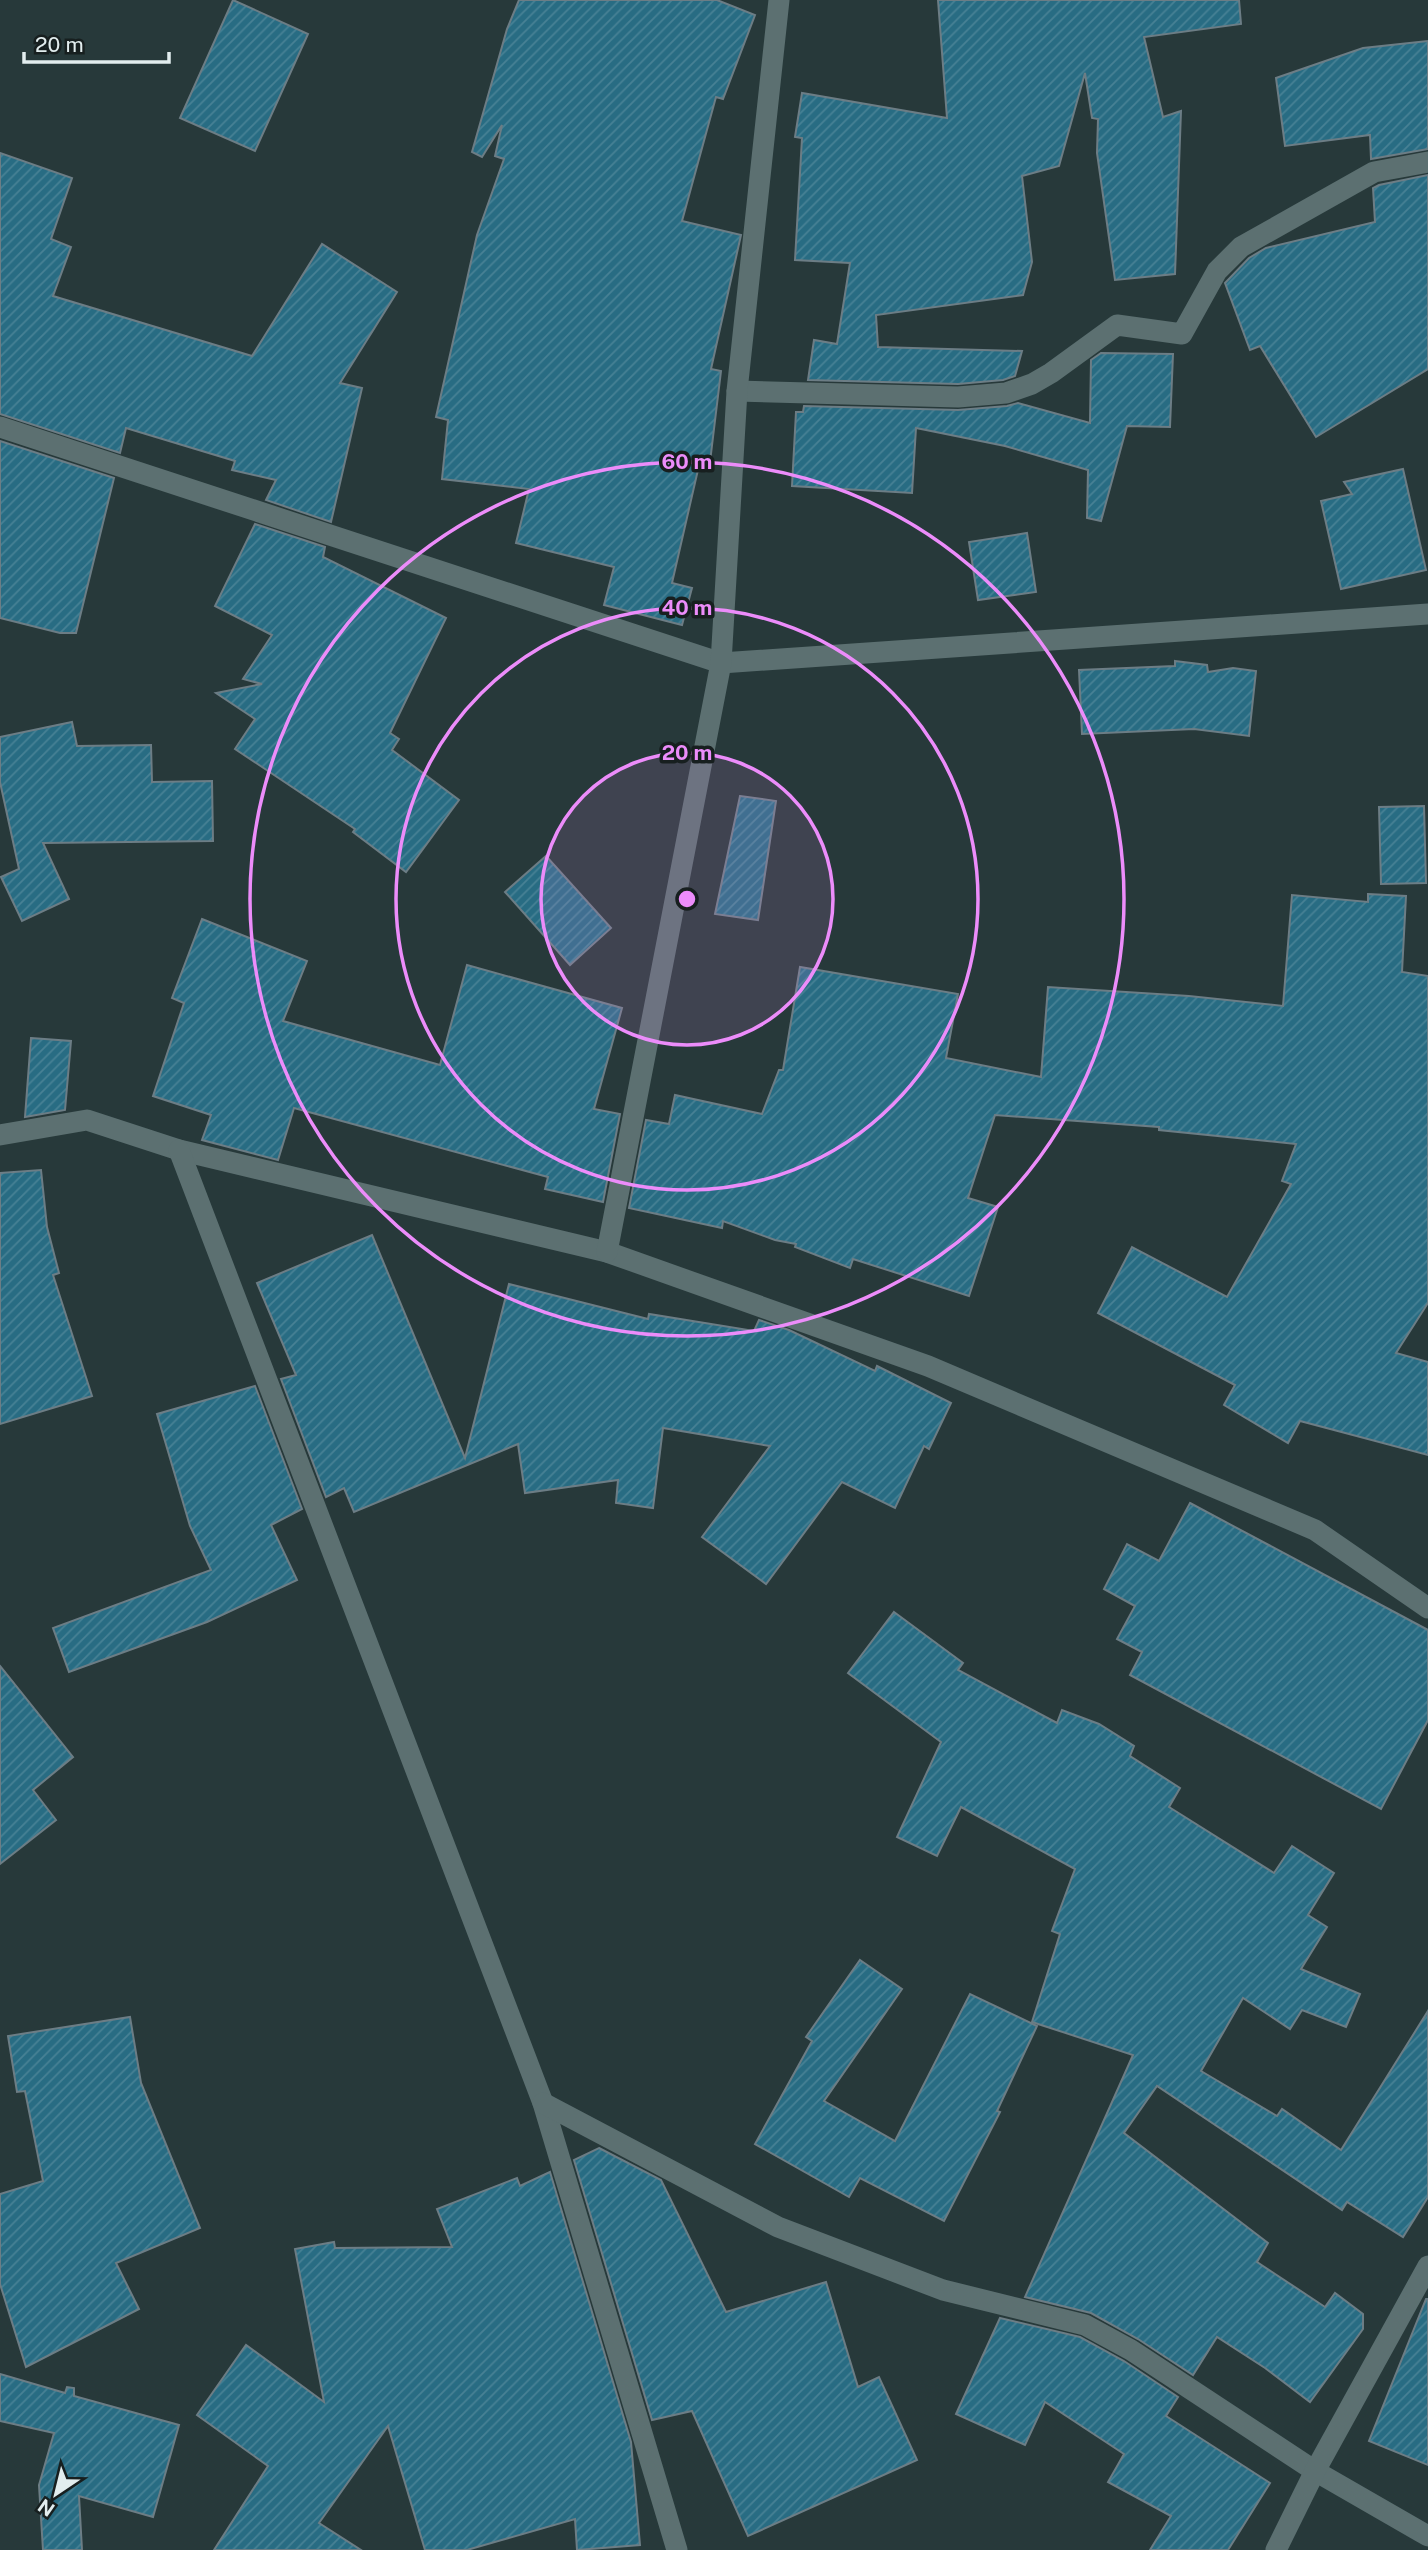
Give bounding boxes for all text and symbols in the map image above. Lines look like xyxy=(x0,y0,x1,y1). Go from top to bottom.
scale bar xyxy=(24,21,170,65)
text: 20 m xyxy=(35,32,84,57)
text: 60 m xyxy=(662,449,712,474)
text: 40 m xyxy=(662,595,712,620)
text: 20 m xyxy=(662,740,712,765)
centre of rings xyxy=(675,887,699,911)
north arrow xyxy=(21,2459,91,2529)
text: N xyxy=(34,2495,59,2521)

